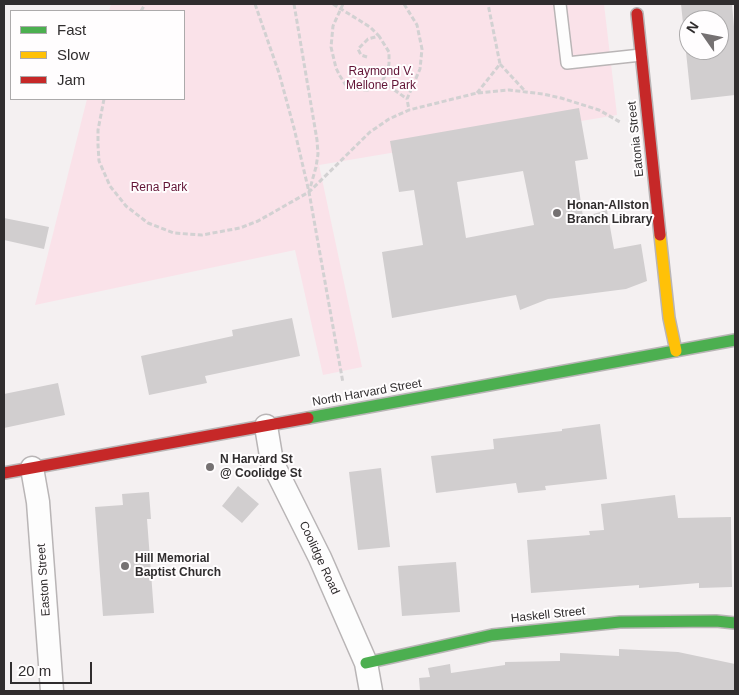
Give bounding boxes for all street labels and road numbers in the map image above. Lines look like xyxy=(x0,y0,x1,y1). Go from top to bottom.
street label: Eatonia Street xyxy=(625,100,647,178)
street label: North Harvard Street xyxy=(311,376,423,410)
street label: Coolidge Road xyxy=(296,519,342,597)
street label: Easton Street xyxy=(34,543,54,617)
street label: Haskell Street xyxy=(510,604,586,626)

